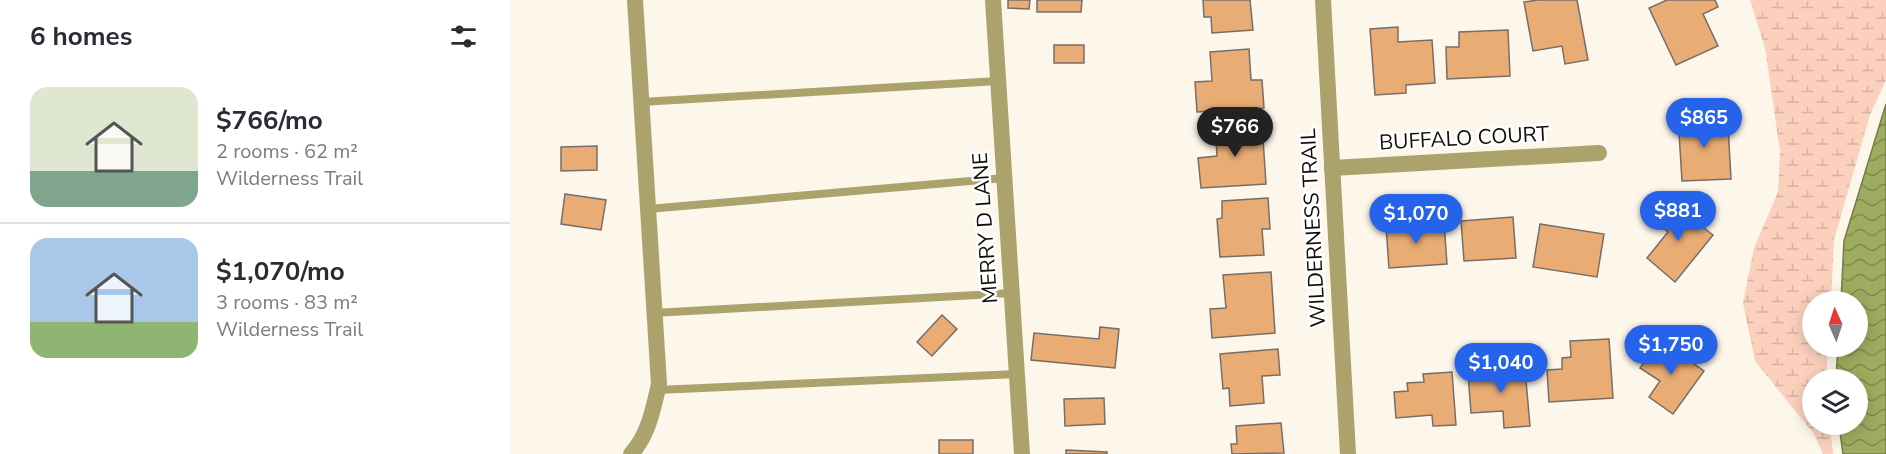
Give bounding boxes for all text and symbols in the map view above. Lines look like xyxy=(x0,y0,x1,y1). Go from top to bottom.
text: 6 homes xyxy=(30,19,132,54)
icon: filters xyxy=(447,20,480,53)
pin: $865 xyxy=(1668,98,1740,149)
text: $766/mo xyxy=(216,103,323,138)
text: $865 xyxy=(1680,104,1728,131)
pin: $766 xyxy=(1199,107,1271,158)
icon: home xyxy=(78,111,150,183)
text: $766 xyxy=(1211,113,1259,140)
street label: BUFFALO COURT xyxy=(1378,120,1550,156)
street label: WILDERNESS TRAIL xyxy=(1294,127,1332,328)
text: 2 rooms · 62 m² xyxy=(216,138,358,165)
street label: MERRY D LANE xyxy=(966,152,1004,304)
text: Wilderness Trail xyxy=(216,165,363,192)
pin: $881 xyxy=(1642,191,1714,242)
pin: $1,070 xyxy=(1367,194,1465,245)
text: $881 xyxy=(1654,197,1702,224)
text: $1,070 xyxy=(1384,200,1448,227)
text: $1,070/mo xyxy=(216,254,345,289)
icon: home xyxy=(78,262,150,334)
text: 3 rooms · 83 m² xyxy=(216,289,358,316)
north arrow xyxy=(1802,291,1868,357)
map controls xyxy=(1802,291,1868,435)
text: Wilderness Trail xyxy=(216,316,363,343)
pin: $1,750 xyxy=(1622,325,1720,376)
text: $1,750 xyxy=(1639,331,1703,358)
pin: $1,040 xyxy=(1452,343,1550,394)
text: $1,040 xyxy=(1469,349,1533,376)
button: layers xyxy=(1802,369,1868,435)

